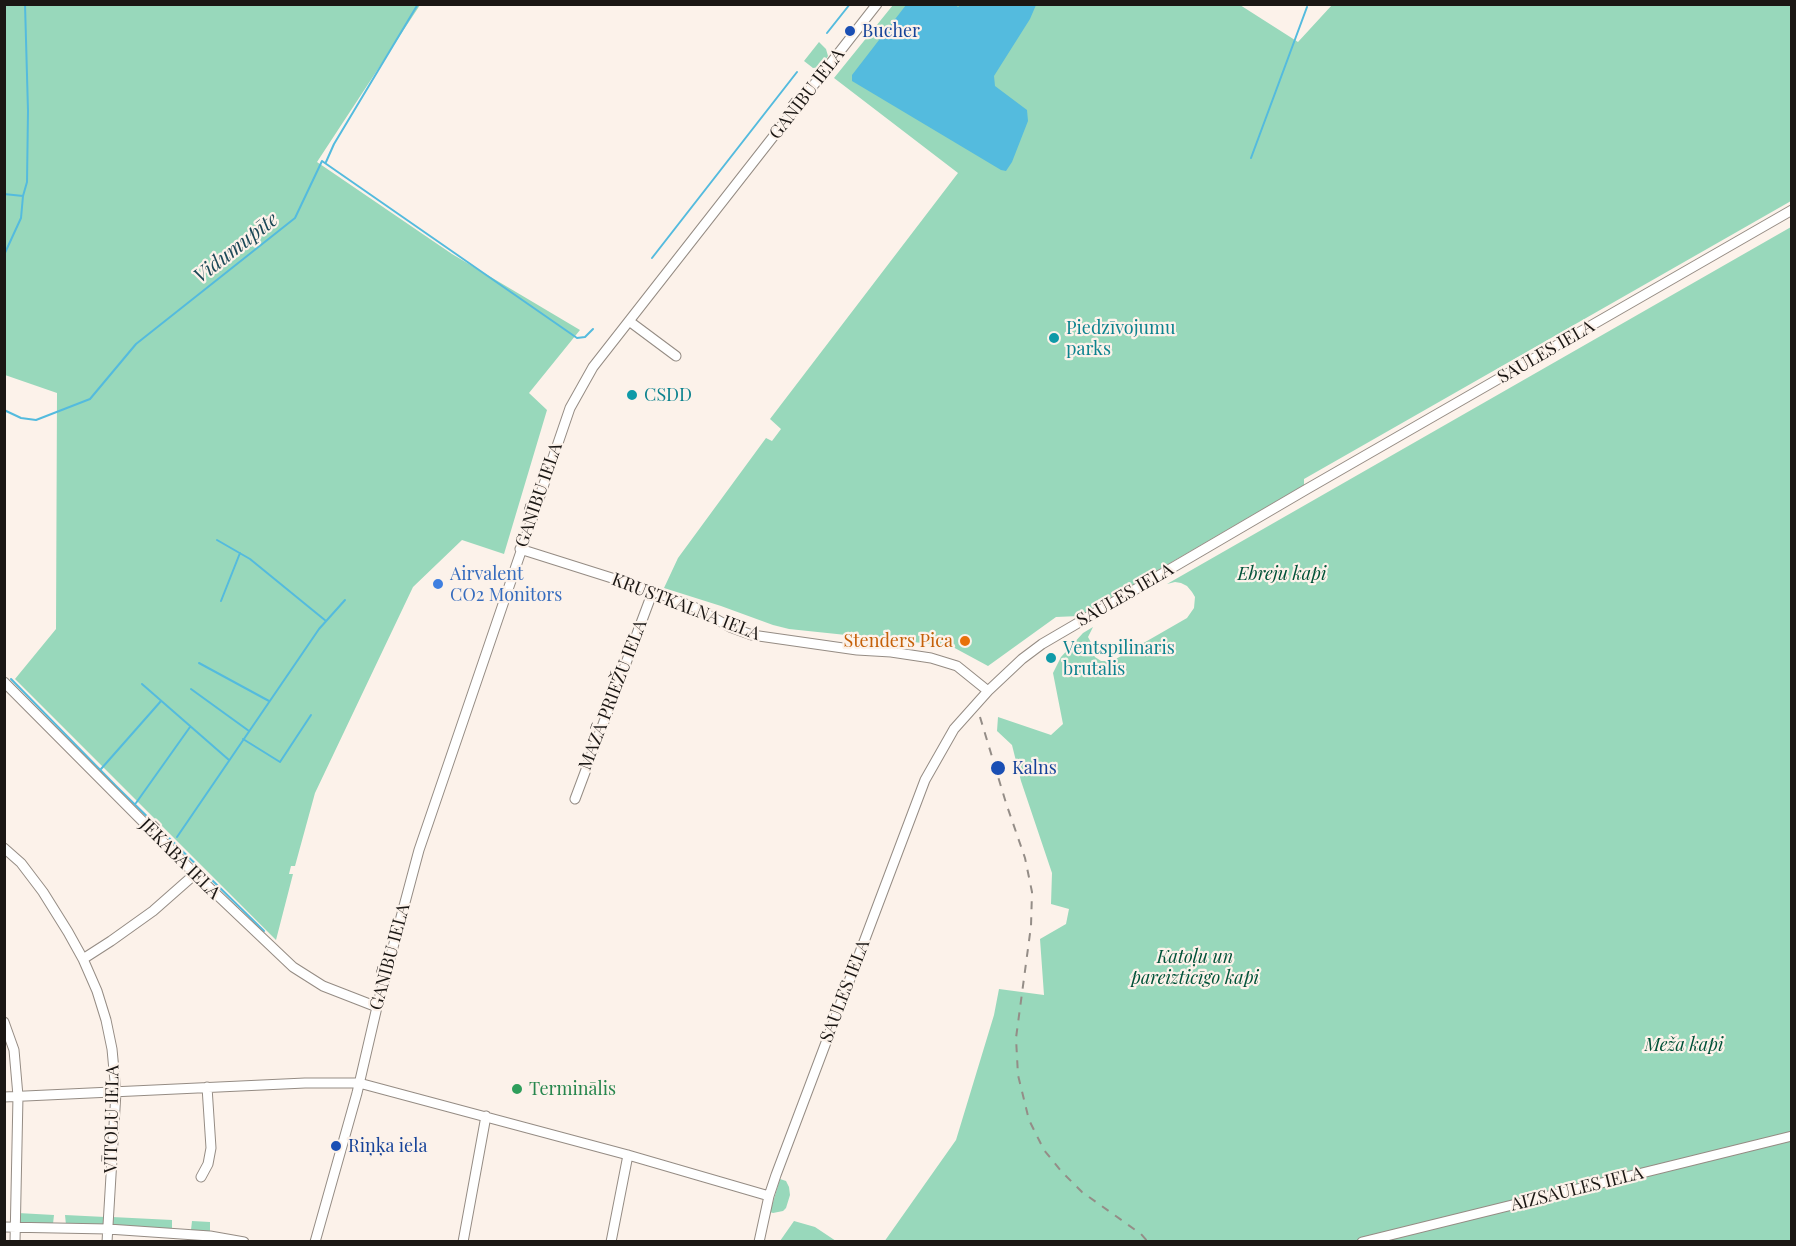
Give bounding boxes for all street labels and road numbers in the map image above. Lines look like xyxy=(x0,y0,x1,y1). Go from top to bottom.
street label: GANĪBU IELA xyxy=(765,44,849,144)
street label: SAULES IELA xyxy=(1494,316,1598,388)
street label: GANĪBU IELA xyxy=(511,440,567,550)
street label: SAULES IELA xyxy=(1073,559,1177,631)
street label: KRUSTKALNA IELA xyxy=(609,569,763,645)
street label: MAZĀ PRIEŽU IELA xyxy=(574,617,652,773)
street label: JĒKABA IELA xyxy=(135,814,225,904)
street label: GANĪBU IELA xyxy=(365,901,415,1013)
street label: SAULES IELA xyxy=(816,937,874,1045)
street label: VĪTOLU IELA xyxy=(100,1065,124,1173)
street label: AIZSAULES IELA xyxy=(1509,1162,1645,1216)

